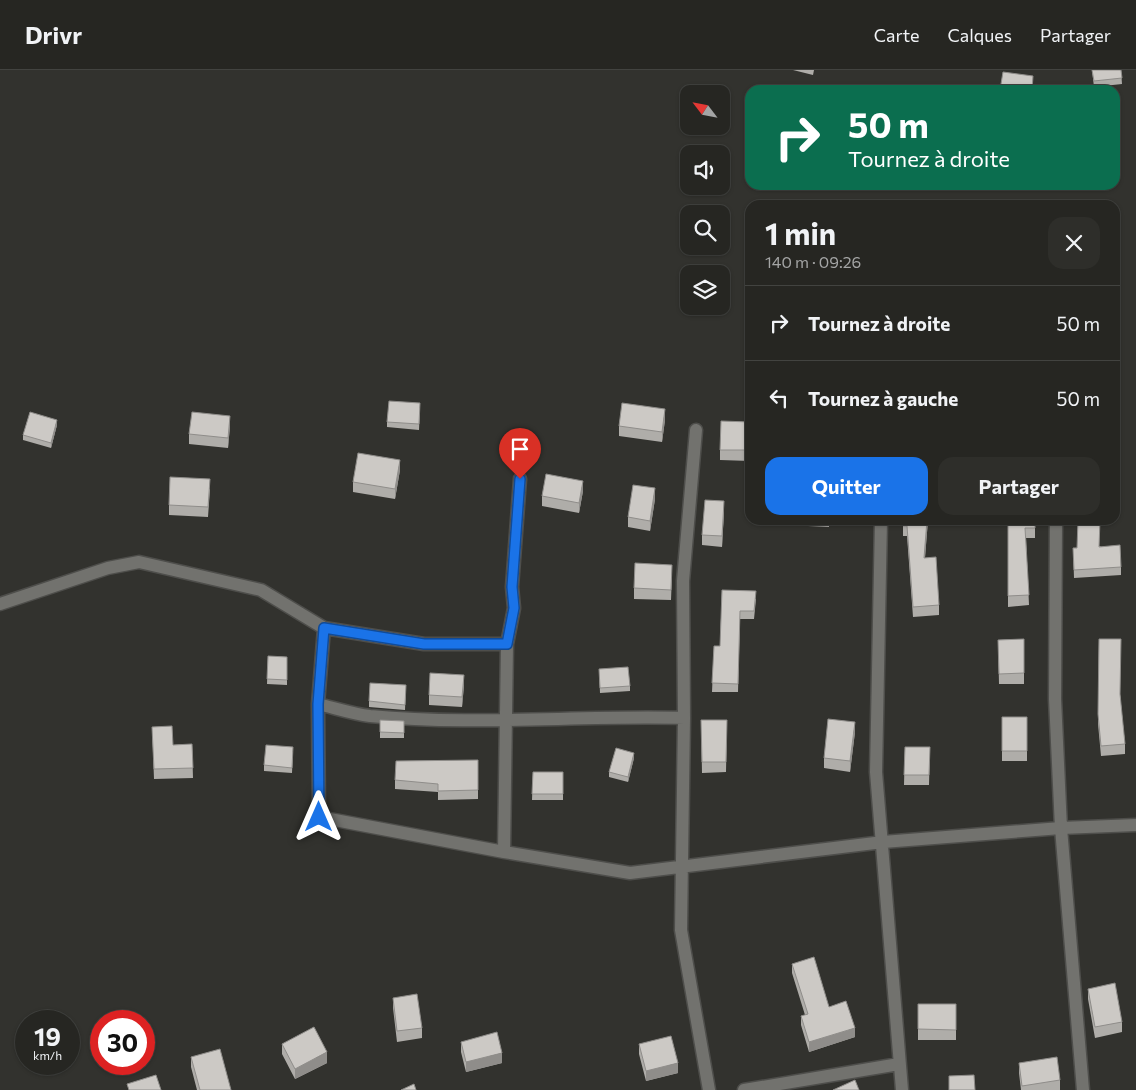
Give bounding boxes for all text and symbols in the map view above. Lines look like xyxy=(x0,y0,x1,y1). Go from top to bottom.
text: Drivr xyxy=(25,20,82,49)
text: Carte xyxy=(874,24,919,46)
text: Calques xyxy=(947,24,1012,46)
text: Partager xyxy=(1040,24,1111,46)
north arrow xyxy=(680,85,730,135)
map controls xyxy=(680,85,730,315)
text: 50 m xyxy=(848,102,929,145)
icon: right xyxy=(765,105,830,170)
button: sound xyxy=(680,145,730,195)
text: Tournez à droite xyxy=(848,145,1010,172)
button: search xyxy=(680,205,730,255)
text: 1 min xyxy=(765,214,836,251)
button: close xyxy=(1048,217,1100,269)
text: 140 m · 09:26 xyxy=(765,252,861,271)
button: layers xyxy=(680,265,730,315)
icon: right xyxy=(765,309,793,337)
text: Tournez à droite xyxy=(808,312,950,335)
text: 50 m xyxy=(1056,312,1100,335)
icon: left xyxy=(765,384,793,412)
text: Tournez à gauche xyxy=(808,387,958,410)
text: 50 m xyxy=(1056,387,1100,410)
pin xyxy=(499,428,541,479)
icon: arrive xyxy=(506,435,534,463)
button: Quitter xyxy=(765,457,928,515)
button: Partager xyxy=(938,457,1100,515)
position arrow xyxy=(292,790,344,842)
speed limit sign: 30 xyxy=(90,1010,155,1075)
text: 19 xyxy=(34,1021,61,1051)
text: km/h xyxy=(33,1048,62,1062)

